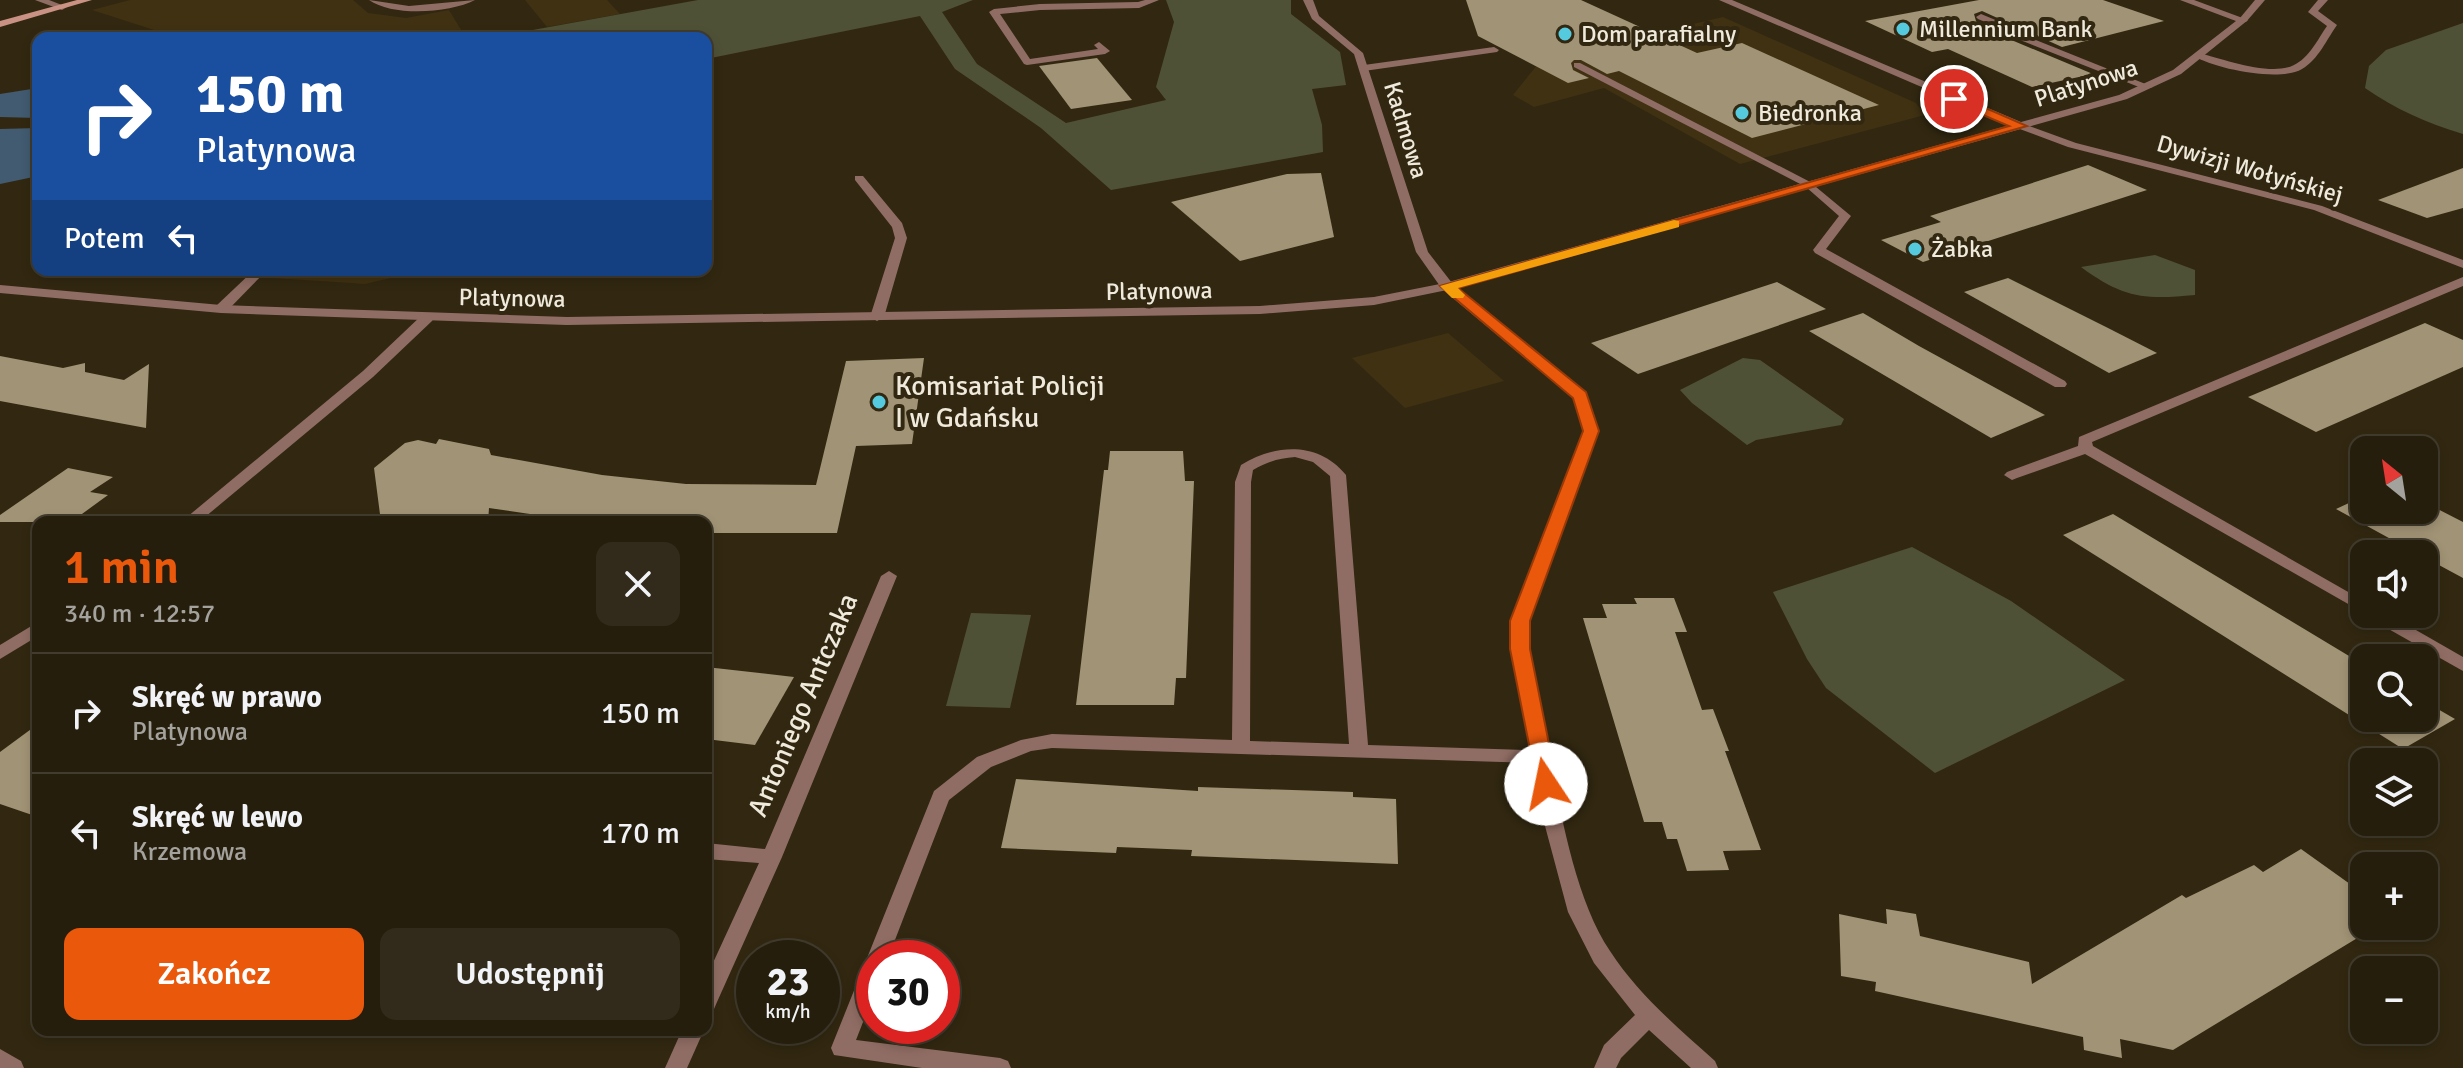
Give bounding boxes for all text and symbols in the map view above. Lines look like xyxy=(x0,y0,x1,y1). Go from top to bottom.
place label: Millennium Bank xyxy=(1919,14,2093,44)
place label: Dom parafialny xyxy=(1581,19,1736,49)
marker: Millennium Bank xyxy=(1894,20,1912,38)
marker: Dom parafialny xyxy=(1556,25,1574,43)
street label: Platynowa xyxy=(2031,52,2141,114)
text: 150 m xyxy=(196,59,344,128)
icon: right xyxy=(64,64,168,168)
pin xyxy=(1920,65,1988,133)
icon: arrive xyxy=(1932,77,1976,121)
street label: Kadmowa xyxy=(1377,78,1435,182)
place label: Biedronka xyxy=(1758,98,1862,128)
marker: Biedronka xyxy=(1733,104,1751,122)
text: Platynowa xyxy=(196,128,356,173)
street label: Dywizji Wołyńskiej xyxy=(2153,128,2347,210)
icon: left xyxy=(161,216,205,260)
text: Potem xyxy=(64,220,145,257)
place label: Żabka xyxy=(1931,234,1993,264)
marker: Żabka xyxy=(1906,240,1924,258)
street label: Platynowa xyxy=(1105,275,1213,307)
street label: Platynowa xyxy=(458,282,566,314)
place label: Komisariat Policji I w Gdańsku xyxy=(895,369,1105,435)
marker: Komisariat Policji I w Gdańsku xyxy=(870,393,888,411)
north arrow xyxy=(2350,436,2438,524)
map controls xyxy=(2350,436,2438,1044)
text: 1 min xyxy=(64,538,179,597)
button: sound xyxy=(2350,540,2438,628)
button: close xyxy=(596,542,680,626)
street label: Antoniego Antczaka xyxy=(741,588,865,822)
text: 340 m · 12:57 xyxy=(64,598,215,630)
button: search xyxy=(2350,644,2438,732)
text: Skręć w prawo xyxy=(132,679,322,716)
icon: right xyxy=(64,691,108,735)
text: 150 m xyxy=(601,695,680,732)
text: Platynowa xyxy=(132,716,248,748)
position arrow xyxy=(1504,742,1588,826)
button: layers xyxy=(2350,748,2438,836)
text: Skręć w lewo xyxy=(132,799,303,836)
icon: left xyxy=(64,811,108,855)
text: 170 m xyxy=(601,815,680,852)
text: Krzemowa xyxy=(132,836,247,868)
button: + xyxy=(2350,852,2438,940)
button: Zakończ xyxy=(64,928,364,1020)
button: Udostępnij xyxy=(380,928,680,1020)
speed limit sign: 30 xyxy=(856,940,960,1044)
button: − xyxy=(2350,956,2438,1044)
text: 23 xyxy=(766,957,810,1007)
text: km/h xyxy=(765,999,811,1024)

